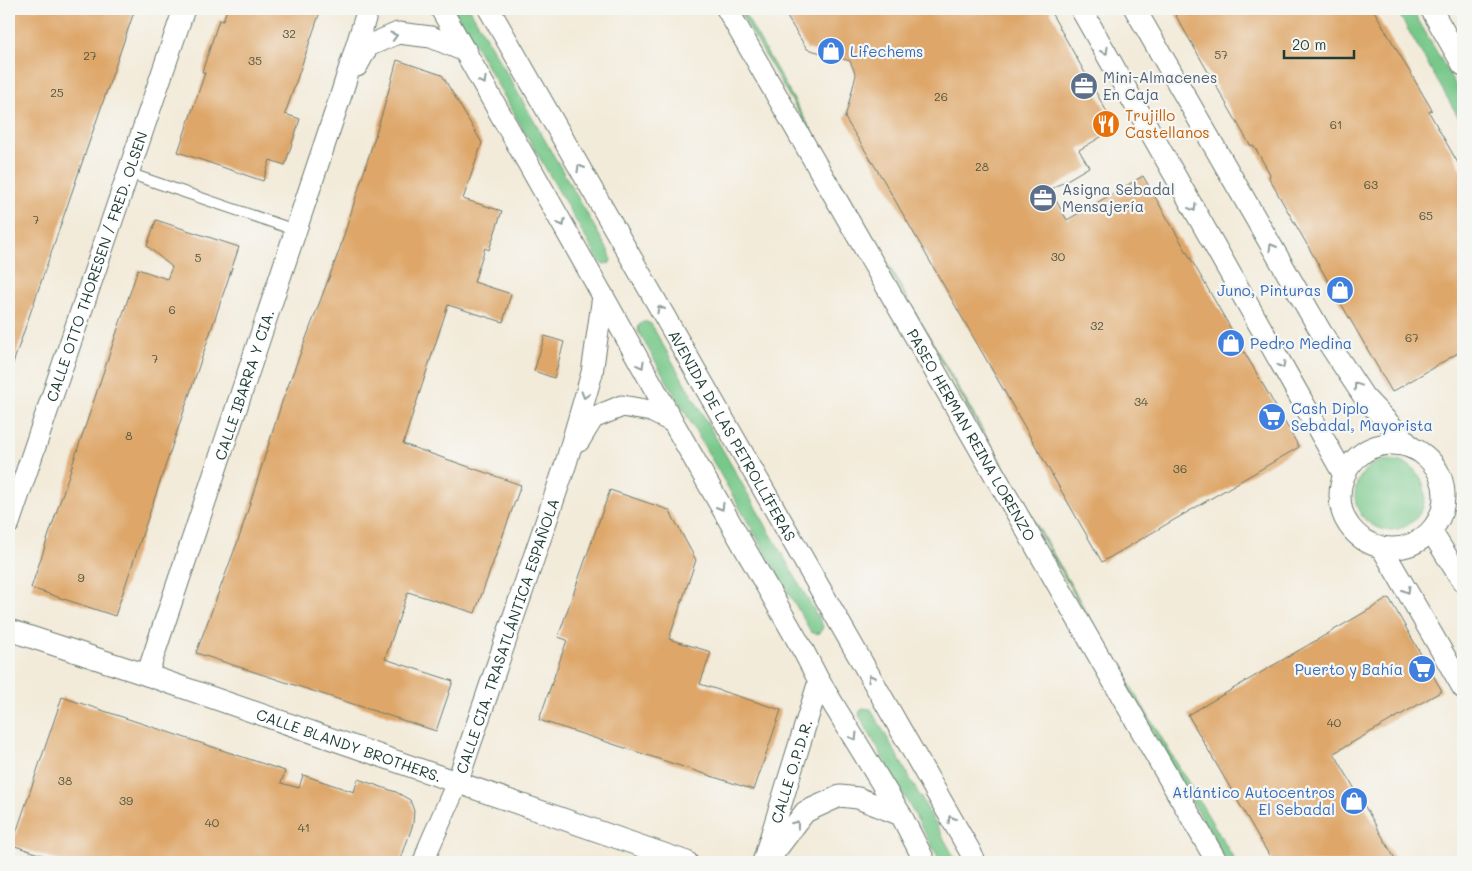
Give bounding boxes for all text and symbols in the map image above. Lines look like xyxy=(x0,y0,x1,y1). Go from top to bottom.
house number: 32 xyxy=(282,25,296,41)
scale bar xyxy=(1284,28,1354,60)
one-way arrow xyxy=(389,31,398,41)
text: 20 m xyxy=(1292,34,1326,54)
shop icon: Lifechems xyxy=(816,36,846,66)
place label: Lifechems xyxy=(850,41,923,61)
one-way arrow xyxy=(1099,46,1109,55)
house number: 57 xyxy=(1214,46,1228,62)
house number: 27 xyxy=(83,47,97,63)
house number: 35 xyxy=(248,52,262,68)
place label: Mini-Almacenes En Caja xyxy=(1103,67,1217,104)
office icon: Mini-Almacenes En Caja xyxy=(1069,71,1099,101)
one-way arrow xyxy=(477,76,487,85)
house number: 25 xyxy=(50,84,64,100)
house number: 26 xyxy=(934,88,948,104)
place label: Trujillo Castellanos xyxy=(1125,105,1210,142)
restaurant icon: Trujillo Castellanos xyxy=(1091,109,1121,139)
house number: 61 xyxy=(1330,116,1342,132)
street label: CALLE OTTO THORESEN / FRED. OLSEN xyxy=(41,129,152,404)
house number: 28 xyxy=(975,158,989,174)
one-way arrow xyxy=(576,164,586,173)
house number: 63 xyxy=(1364,176,1378,192)
place label: Asigna Sebadal Mensajería xyxy=(1062,179,1175,216)
office icon: Asigna Sebadal Mensajería xyxy=(1028,183,1058,213)
one-way arrow xyxy=(1187,203,1197,212)
house number: 65 xyxy=(1419,207,1433,223)
house number: 7 xyxy=(33,211,40,227)
one-way arrow xyxy=(556,218,566,227)
one-way arrow xyxy=(1268,244,1278,253)
house number: 30 xyxy=(1051,248,1066,264)
house number: 5 xyxy=(195,249,202,265)
shop icon: Juno, Pinturas xyxy=(1325,275,1355,305)
place label: Juno, Pinturas xyxy=(1217,280,1321,300)
house number: 6 xyxy=(168,301,176,317)
one-way arrow xyxy=(657,305,667,314)
street label: CALLE IBARRA Y CIA. xyxy=(210,307,279,463)
house number: 32 xyxy=(1090,317,1104,333)
street label: PASEO HERMAN REINA LORENZO xyxy=(903,325,1040,545)
street label: AVENIDA DE LAS PETROLLÍFERAS xyxy=(664,326,801,545)
shop icon: Pedro Medina xyxy=(1216,328,1246,358)
house number: 67 xyxy=(1405,329,1419,345)
place label: Pedro Medina xyxy=(1250,333,1352,353)
house number: 7 xyxy=(152,350,159,366)
one-way arrow xyxy=(1275,359,1285,368)
one-way arrow xyxy=(635,360,645,369)
one-way arrow xyxy=(1353,382,1363,391)
one-way arrow xyxy=(581,391,591,399)
house number: 34 xyxy=(1134,393,1148,409)
place label: Cash Diplo Sebadal, Mayorista xyxy=(1291,398,1433,435)
supermarket icon: Cash Diplo Sebadal, Mayorista xyxy=(1257,402,1287,432)
house number: 8 xyxy=(125,427,133,443)
house number: 36 xyxy=(1173,460,1187,476)
street label: CALLE CIA. TRASATLÁNTICA ESPAÑOLA xyxy=(451,496,563,776)
one-way arrow xyxy=(715,501,725,510)
house number: 9 xyxy=(77,569,85,585)
one-way arrow xyxy=(1400,584,1410,593)
supermarket icon: Puerto y Bahía xyxy=(1407,654,1437,684)
place label: Puerto y Bahía xyxy=(1295,659,1403,679)
one-way arrow xyxy=(867,675,877,684)
street label: CALLE BLANDY BROTHERS. xyxy=(254,704,444,786)
house number: 40 xyxy=(1327,714,1342,730)
street label: CALLE O.P.D.R. xyxy=(766,717,817,826)
one-way arrow xyxy=(847,732,857,741)
house number: 38 xyxy=(58,772,72,788)
place label: Atlántico Autocentros El Sebadal xyxy=(1172,782,1335,819)
shop icon: Atlántico Autocentros El Sebadal xyxy=(1339,786,1369,816)
house number: 39 xyxy=(119,792,133,808)
house number: 40 xyxy=(205,814,220,830)
one-way arrow xyxy=(948,816,958,825)
house number: 41 xyxy=(298,819,310,835)
one-way arrow xyxy=(791,821,799,830)

